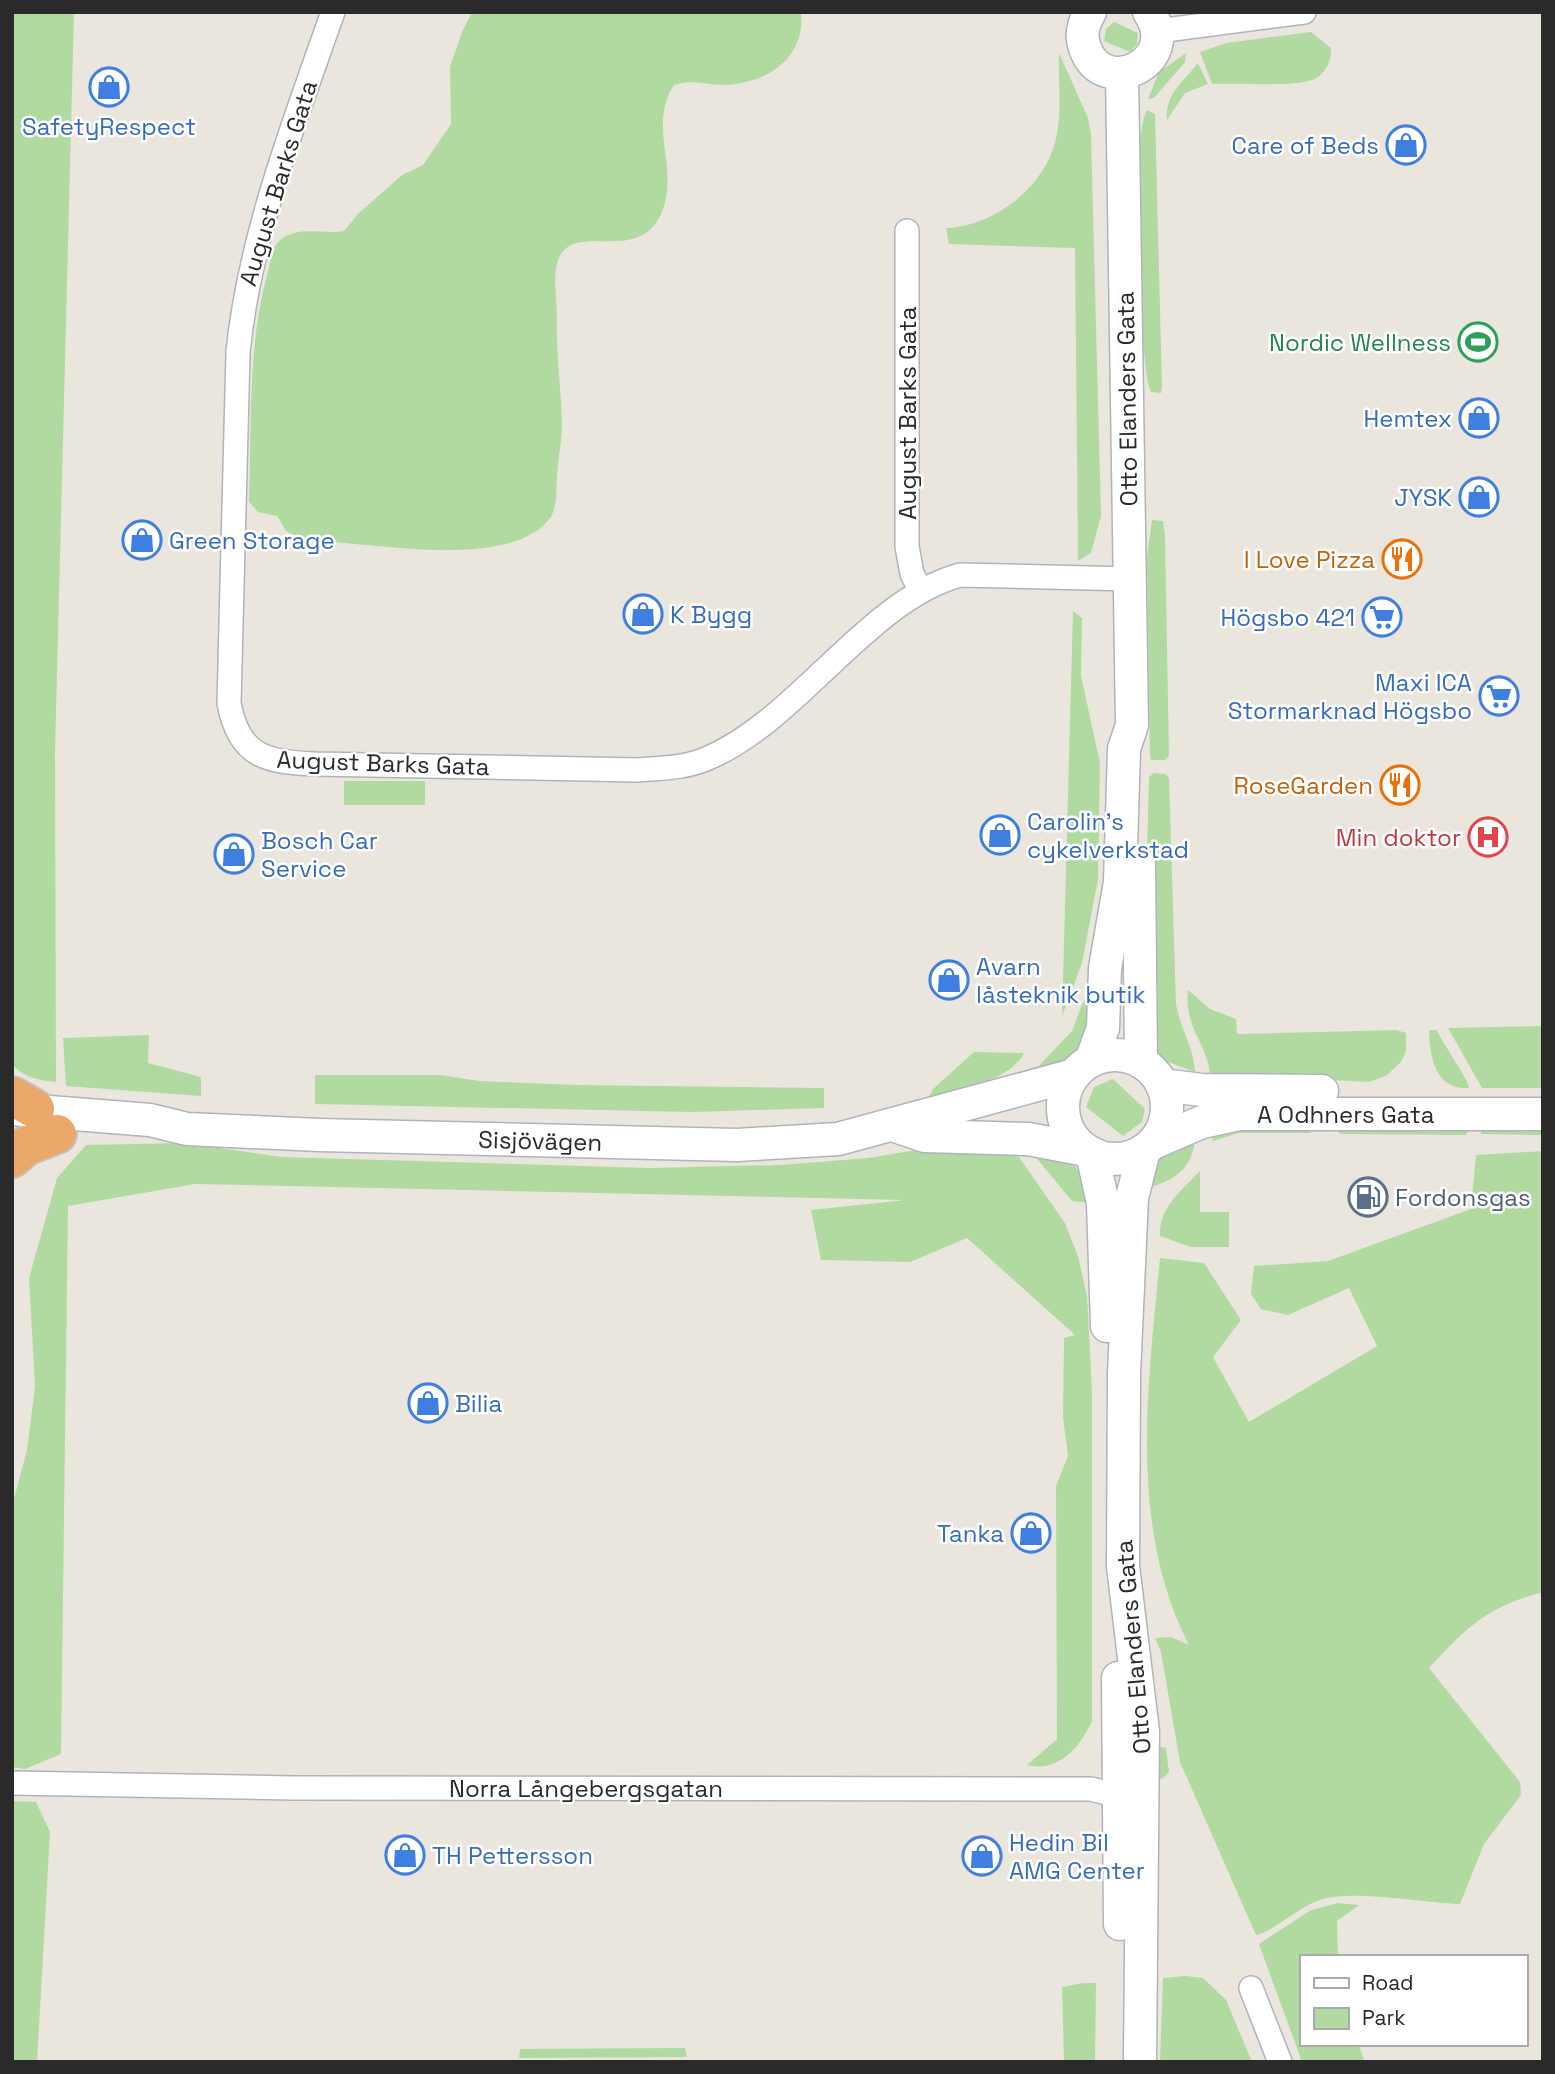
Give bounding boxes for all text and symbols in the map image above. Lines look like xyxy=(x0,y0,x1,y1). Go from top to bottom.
shop icon: SafetyRespect xyxy=(88,66,130,108)
street label: August Barks Gata xyxy=(232,76,324,290)
place label: SafetyRespect xyxy=(22,111,196,142)
shop icon: Care of Beds xyxy=(1385,124,1427,166)
place label: Care of Beds xyxy=(1231,130,1379,161)
street label: Otto Elanders Gata xyxy=(1110,291,1144,507)
street label: August Barks Gata xyxy=(892,306,923,520)
sports icon: Nordic Wellness xyxy=(1457,321,1499,363)
place label: Nordic Wellness xyxy=(1269,327,1451,358)
shop icon: Hemtex xyxy=(1458,397,1500,439)
place label: Hemtex xyxy=(1363,403,1452,434)
shop icon: JYSK xyxy=(1458,476,1500,518)
place label: JYSK xyxy=(1394,482,1452,513)
shop icon: Green Storage xyxy=(121,519,163,561)
place label: Green Storage xyxy=(169,525,335,556)
restaurant icon: I Love Pizza xyxy=(1381,538,1423,580)
place label: I Love Pizza xyxy=(1244,544,1375,575)
shop icon: K Bygg xyxy=(622,593,664,635)
supermarket icon: Högsbo 421 xyxy=(1361,596,1403,638)
place label: K Bygg xyxy=(670,599,752,630)
place label: Högsbo 421 xyxy=(1220,602,1355,633)
place label: Maxi ICA Stormarknad Högsbo xyxy=(1228,667,1472,726)
supermarket icon: Maxi ICA Stormarknad Högsbo xyxy=(1478,675,1520,717)
street label: August Barks Gata xyxy=(276,744,490,782)
restaurant icon: RoseGarden xyxy=(1379,764,1421,806)
place label: RoseGarden xyxy=(1234,770,1373,801)
place label: Carolin's cykelverkstad xyxy=(1027,806,1189,865)
shop icon: Carolin's cykelverkstad xyxy=(979,814,1021,856)
hospital icon: Min doktor xyxy=(1467,816,1509,858)
place label: Min doktor xyxy=(1336,822,1461,853)
place label: Bosch Car Service xyxy=(261,825,378,884)
shop icon: Bosch Car Service xyxy=(213,833,255,875)
place label: Avarn låsteknik butik xyxy=(976,951,1145,1010)
shop icon: Avarn låsteknik butik xyxy=(928,959,970,1001)
street label: A Odhners Gata xyxy=(1257,1099,1435,1130)
street label: Sisjövägen xyxy=(478,1123,603,1157)
fuel station icon: Fordonsgas xyxy=(1347,1176,1389,1218)
place label: Fordonsgas xyxy=(1395,1182,1531,1213)
shop icon: Bilia xyxy=(407,1382,449,1424)
place label: Bilia xyxy=(455,1388,503,1419)
shop icon: Tanka xyxy=(1010,1512,1052,1554)
place label: Tanka xyxy=(937,1518,1004,1549)
street label: Otto Elanders Gata xyxy=(1108,1539,1158,1755)
street label: Norra Långebergsgatan xyxy=(449,1773,723,1804)
place label: Hedin Bil AMG Center xyxy=(1009,1827,1145,1886)
shop icon: TH Pettersson xyxy=(384,1834,426,1876)
shop icon: Hedin Bil AMG Center xyxy=(961,1835,1003,1877)
place label: TH Pettersson xyxy=(432,1840,593,1871)
legend xyxy=(1300,1955,1527,2046)
text: Road xyxy=(1362,1969,1414,1996)
text: Park xyxy=(1362,2004,1406,2031)

